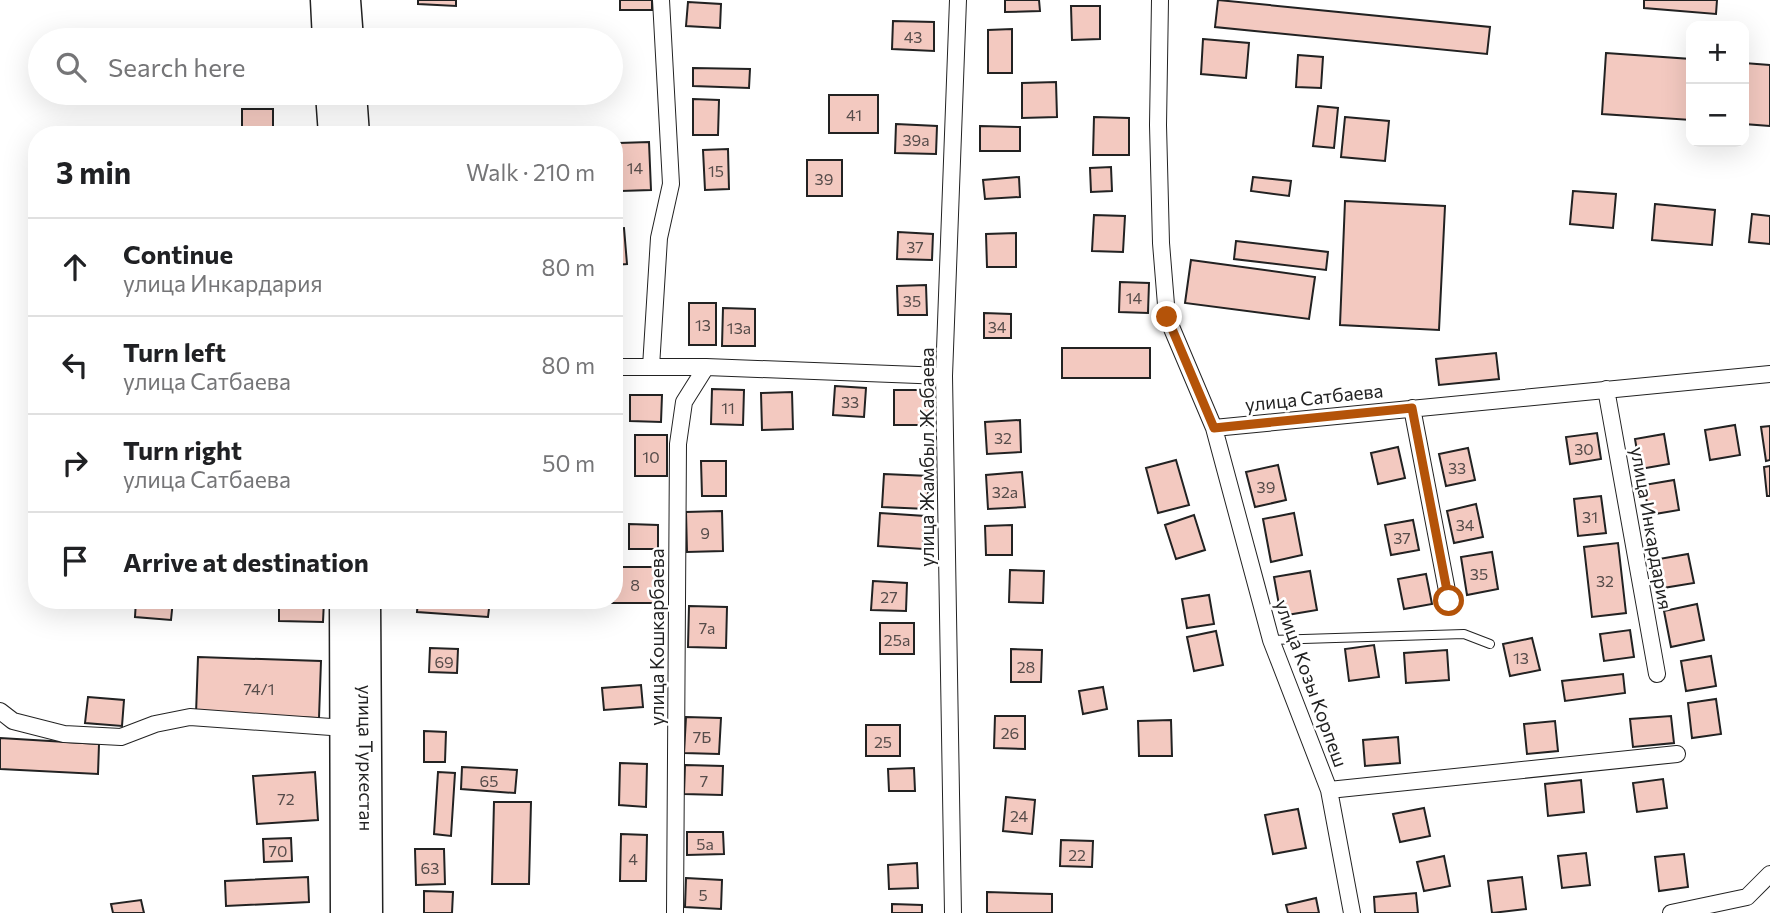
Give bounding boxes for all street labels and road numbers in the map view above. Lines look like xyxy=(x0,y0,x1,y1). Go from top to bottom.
street label: улица Жамбыл Жабаева xyxy=(915,347,938,567)
street label: улица Сатбаева xyxy=(1244,378,1384,416)
street label: улица Инкардария xyxy=(1626,445,1678,611)
street label: улица Кошкарбаева xyxy=(645,548,668,726)
street label: улица Козы Корпеш xyxy=(1271,596,1353,770)
street label: улица Туркестан xyxy=(355,685,379,831)

